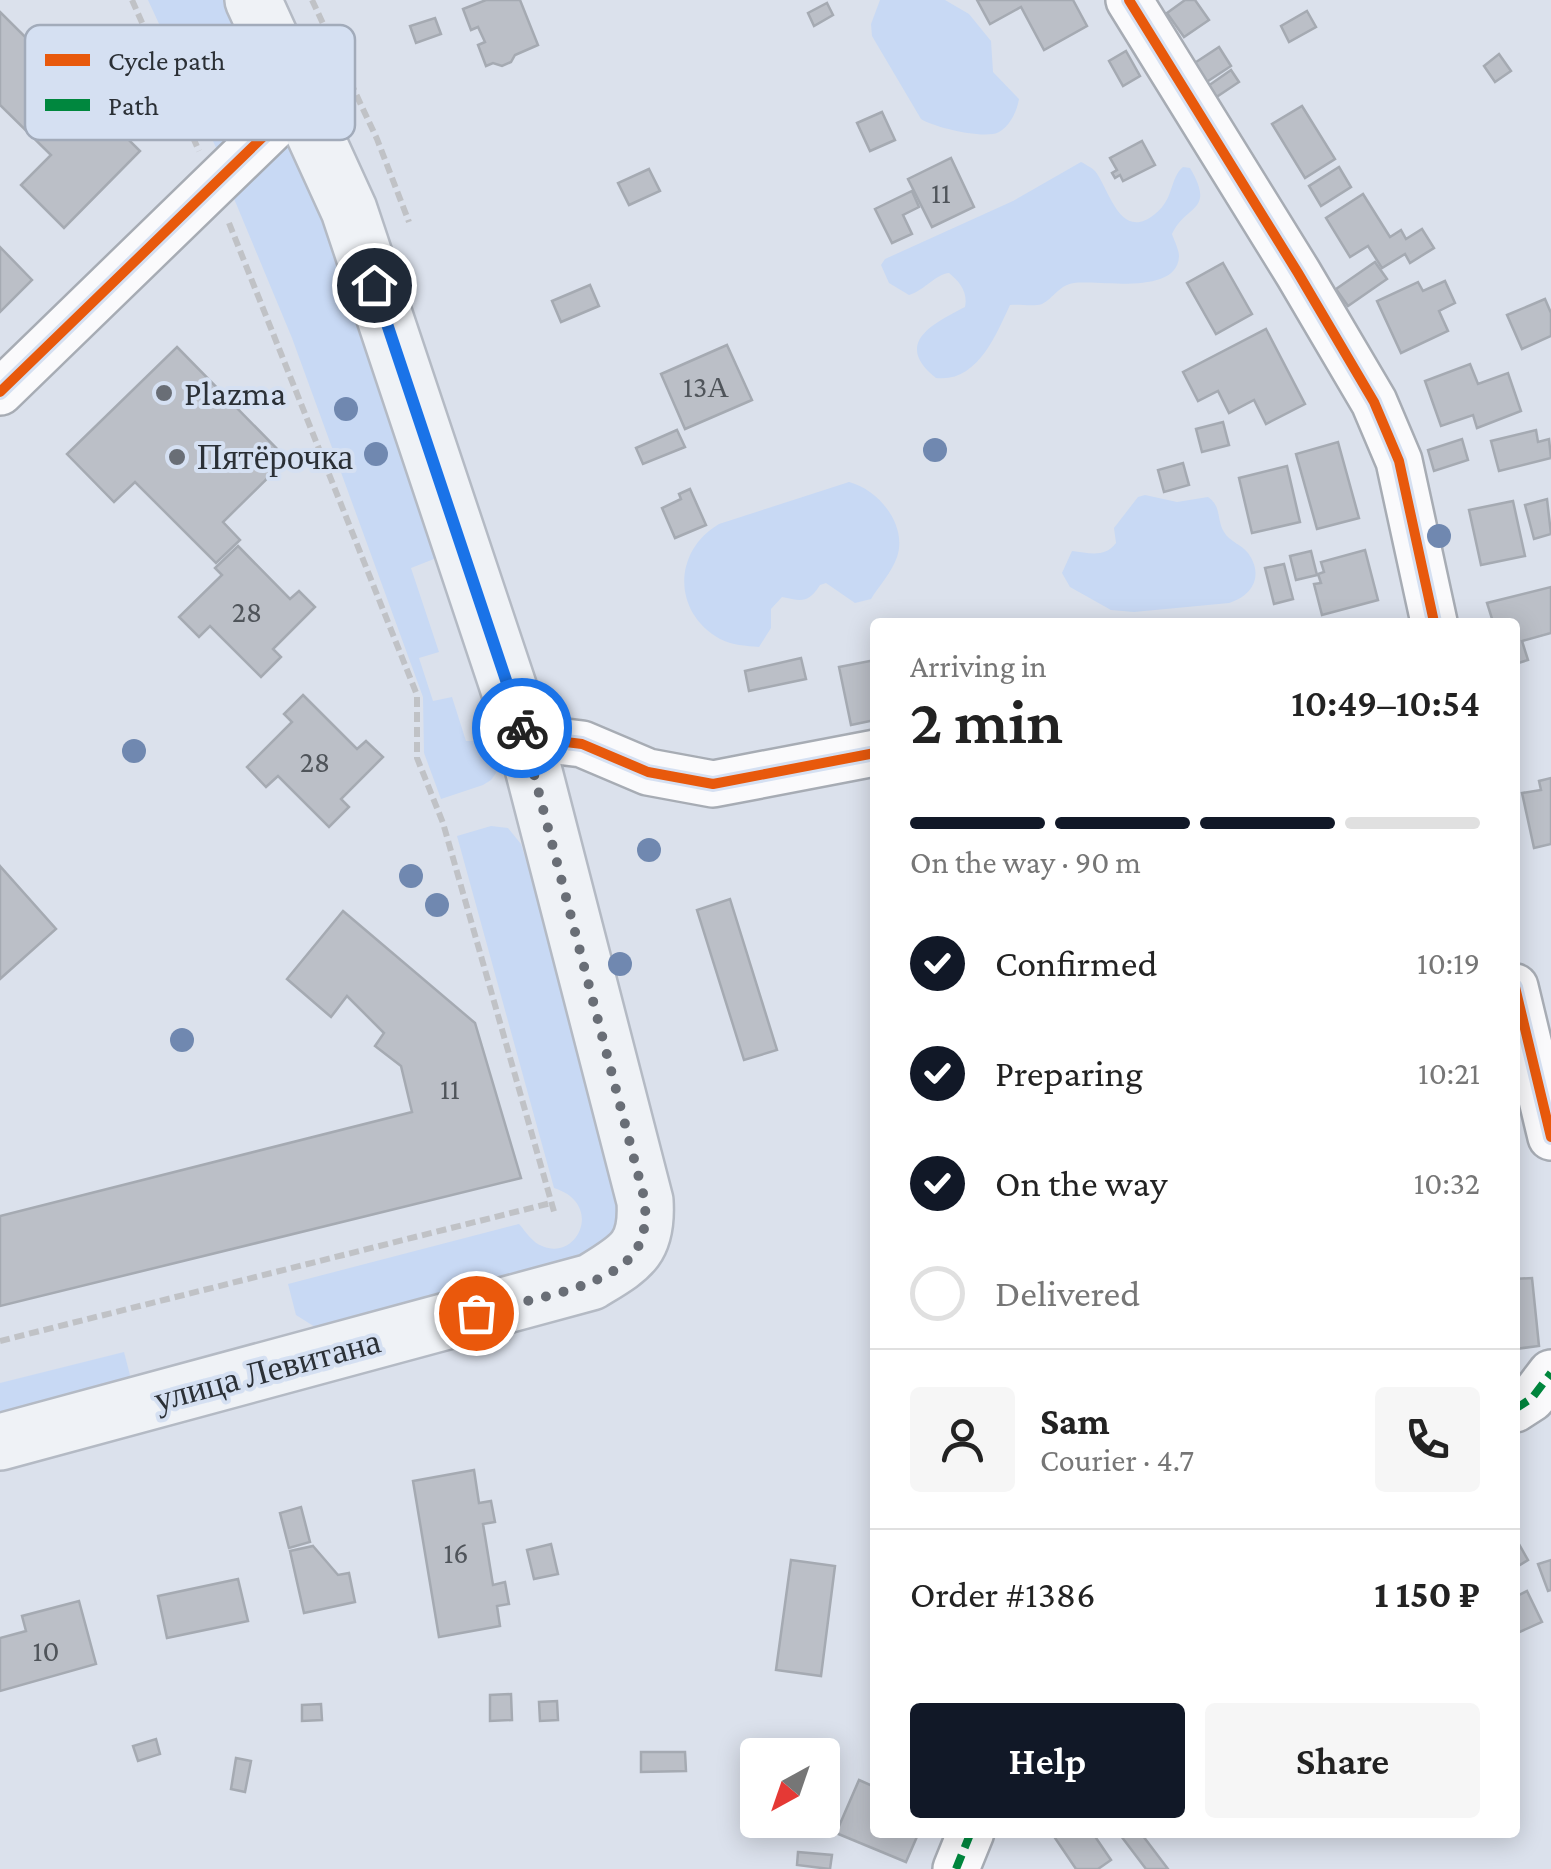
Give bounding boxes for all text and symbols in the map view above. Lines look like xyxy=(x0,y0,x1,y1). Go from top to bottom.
legend xyxy=(25,25,355,140)
text: Cycle path xyxy=(108,45,225,76)
text: Path xyxy=(108,90,159,121)
house number: 11 xyxy=(931,176,951,209)
pin xyxy=(332,243,417,328)
icon: home xyxy=(347,258,402,313)
house number: 13А xyxy=(683,370,729,403)
place label: Plazma xyxy=(184,374,286,413)
marker: Plazma xyxy=(153,382,175,404)
place label: Пятёрочка xyxy=(197,438,353,477)
marker: Пятёрочка xyxy=(166,446,188,468)
house number: 28 xyxy=(232,595,262,628)
text: Arriving in xyxy=(910,648,1047,684)
courier xyxy=(472,678,572,778)
text: 10:49–10:54 xyxy=(1291,682,1480,724)
text: 2 min xyxy=(910,685,1063,757)
icon: bike xyxy=(495,701,550,756)
house number: 28 xyxy=(300,745,330,778)
text: On the way · 90 m xyxy=(910,844,1141,880)
icon: check xyxy=(910,936,965,991)
text: Confirmed xyxy=(995,942,1158,984)
text: 10:19 xyxy=(1417,945,1480,981)
icon: check xyxy=(910,1046,965,1101)
text: Preparing xyxy=(995,1052,1143,1094)
text: 10:21 xyxy=(1418,1055,1480,1091)
house number: 11 xyxy=(440,1072,460,1105)
icon: check xyxy=(910,1156,965,1211)
text: On the way xyxy=(995,1162,1167,1204)
text: 10:32 xyxy=(1414,1165,1480,1201)
pin xyxy=(434,1271,519,1356)
text: Delivered xyxy=(995,1272,1140,1314)
icon: bag xyxy=(449,1286,504,1341)
street label: улица Левитана xyxy=(150,1321,385,1419)
button: person xyxy=(910,1387,1015,1492)
button: phone xyxy=(1375,1387,1480,1492)
text: Sam xyxy=(1040,1400,1110,1442)
text: Courier · 4.7 xyxy=(1040,1442,1194,1478)
house number: 16 xyxy=(443,1536,469,1569)
text: Order #1386 xyxy=(910,1573,1095,1615)
text: 1 150 ₽ xyxy=(1374,1573,1480,1615)
house number: 10 xyxy=(33,1634,59,1667)
button: Help xyxy=(910,1703,1185,1818)
button: Share xyxy=(1205,1703,1480,1818)
north arrow xyxy=(740,1738,840,1838)
map controls xyxy=(740,1738,840,1838)

